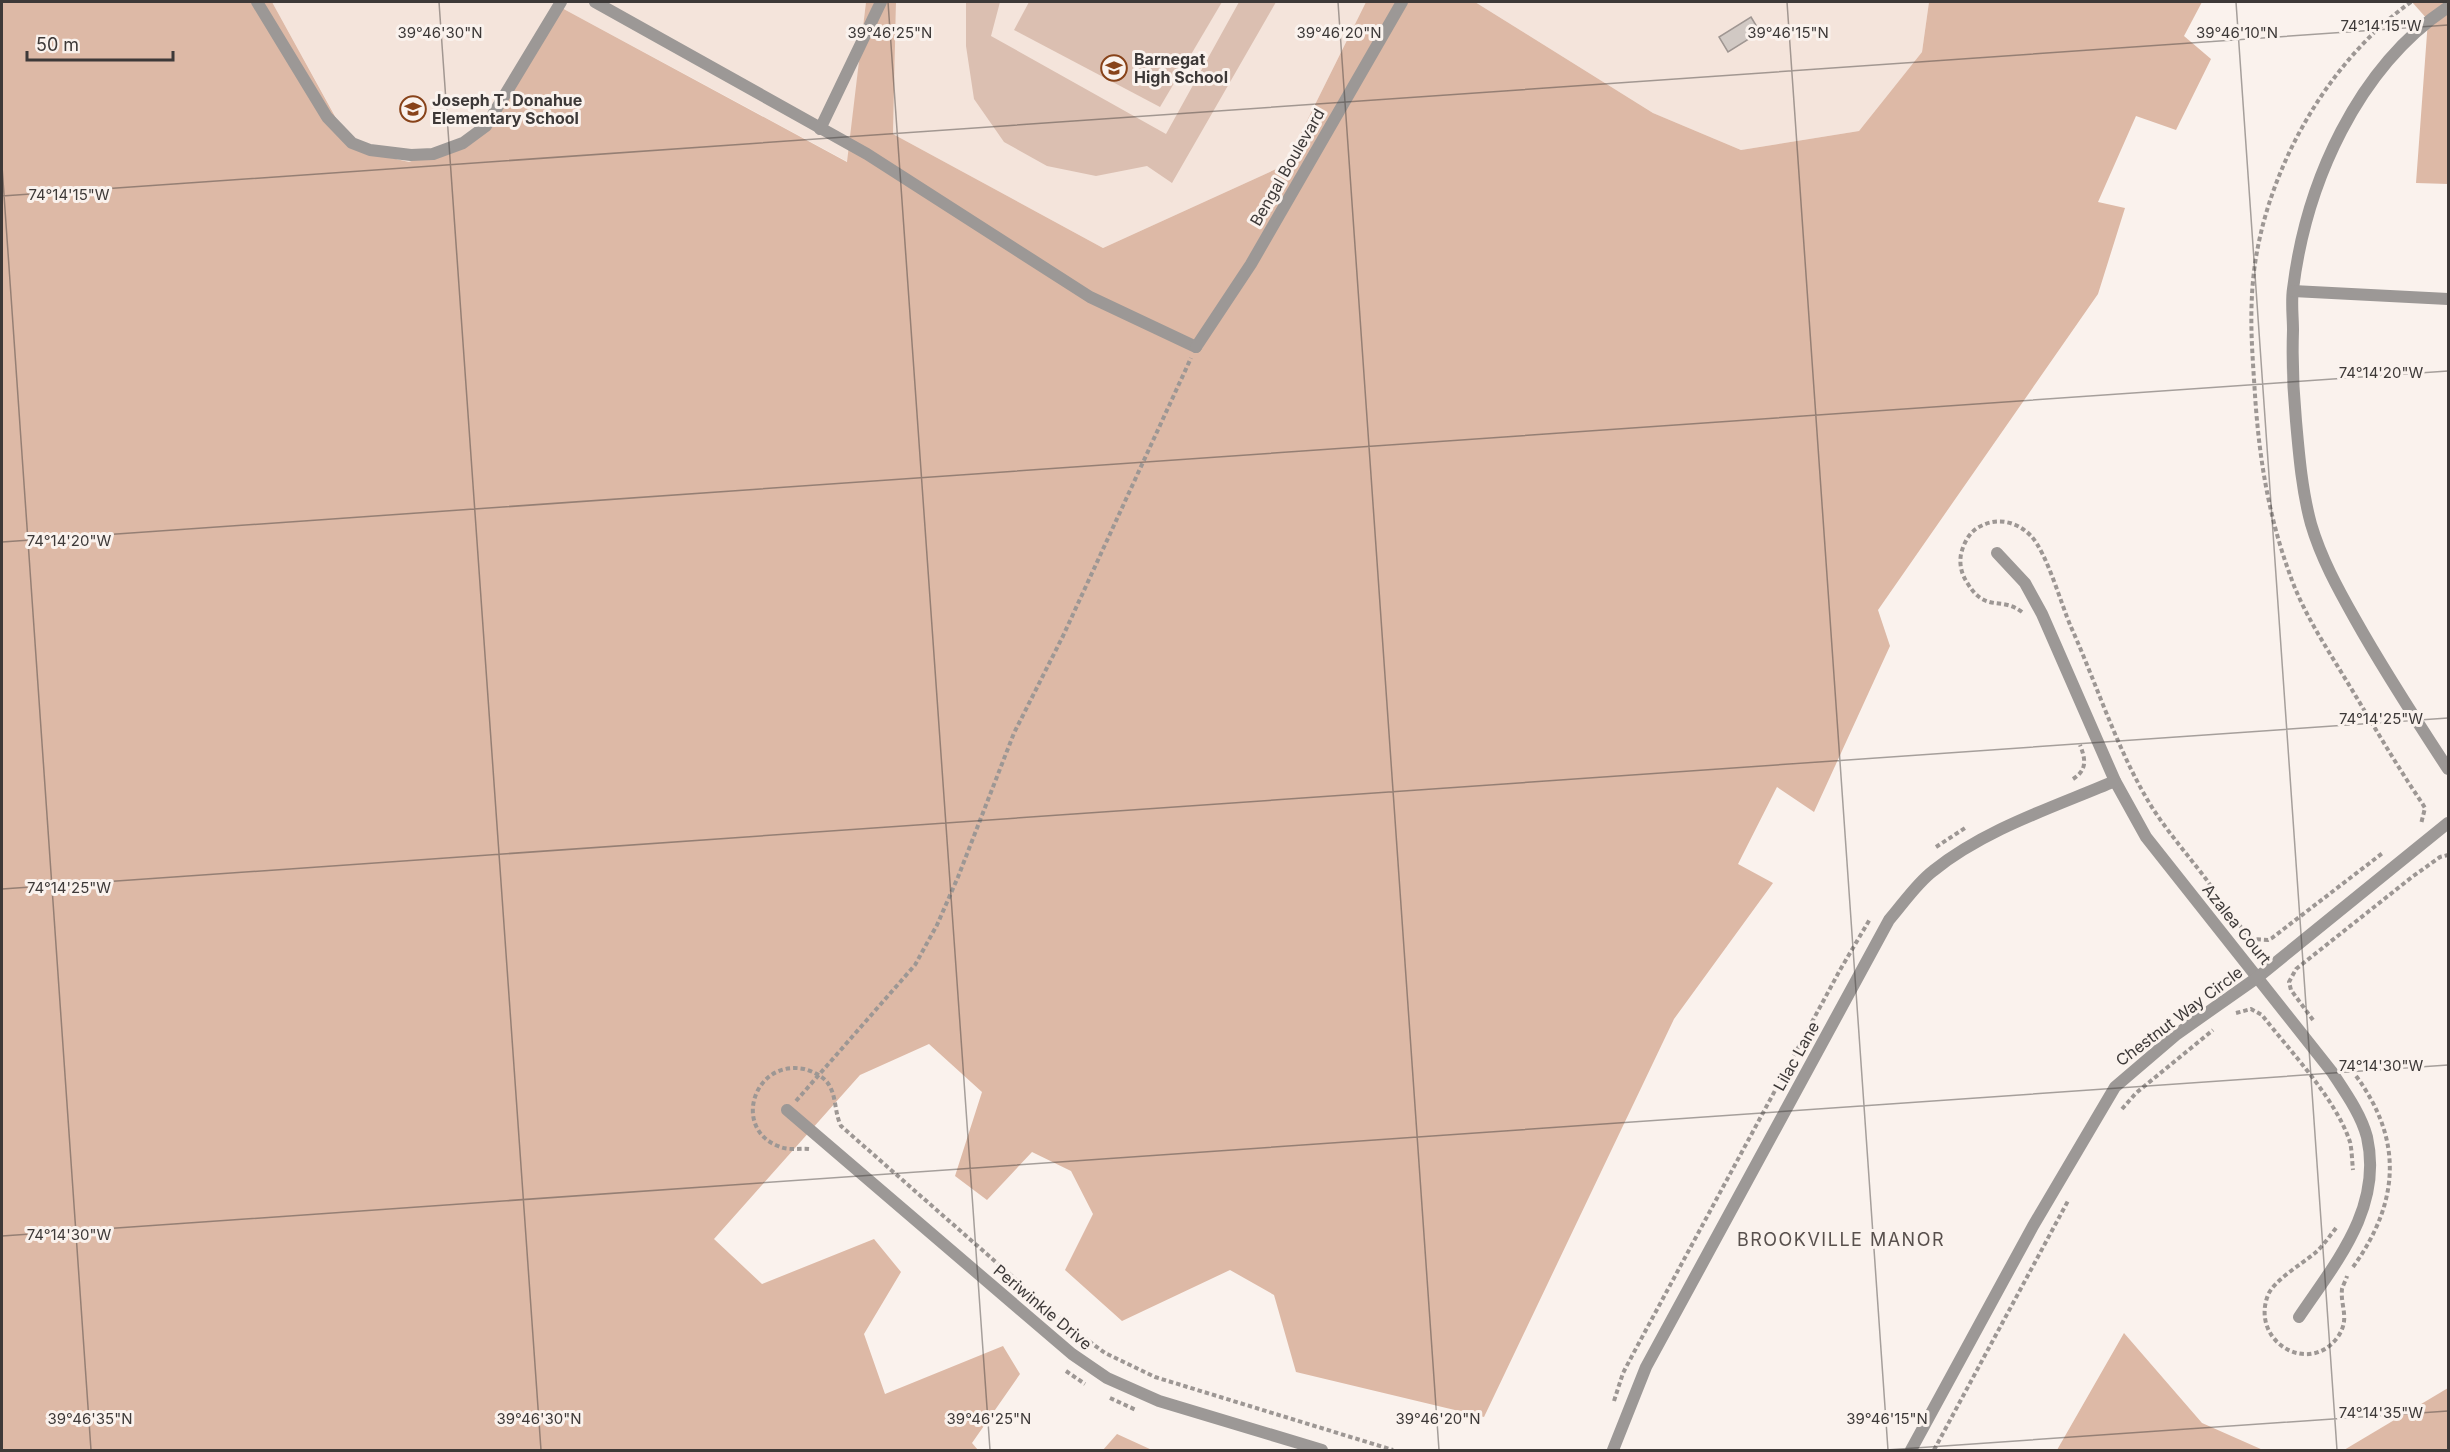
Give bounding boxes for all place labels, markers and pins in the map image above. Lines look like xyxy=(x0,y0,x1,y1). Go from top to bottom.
place label: Barnegat High School xyxy=(1134,49,1228,87)
school or university icon: Barnegat High School xyxy=(1099,53,1129,83)
place label: Joseph T. Donahue Elementary School xyxy=(432,90,582,128)
school or university icon: Joseph T. Donahue Elementary School xyxy=(398,94,428,124)

